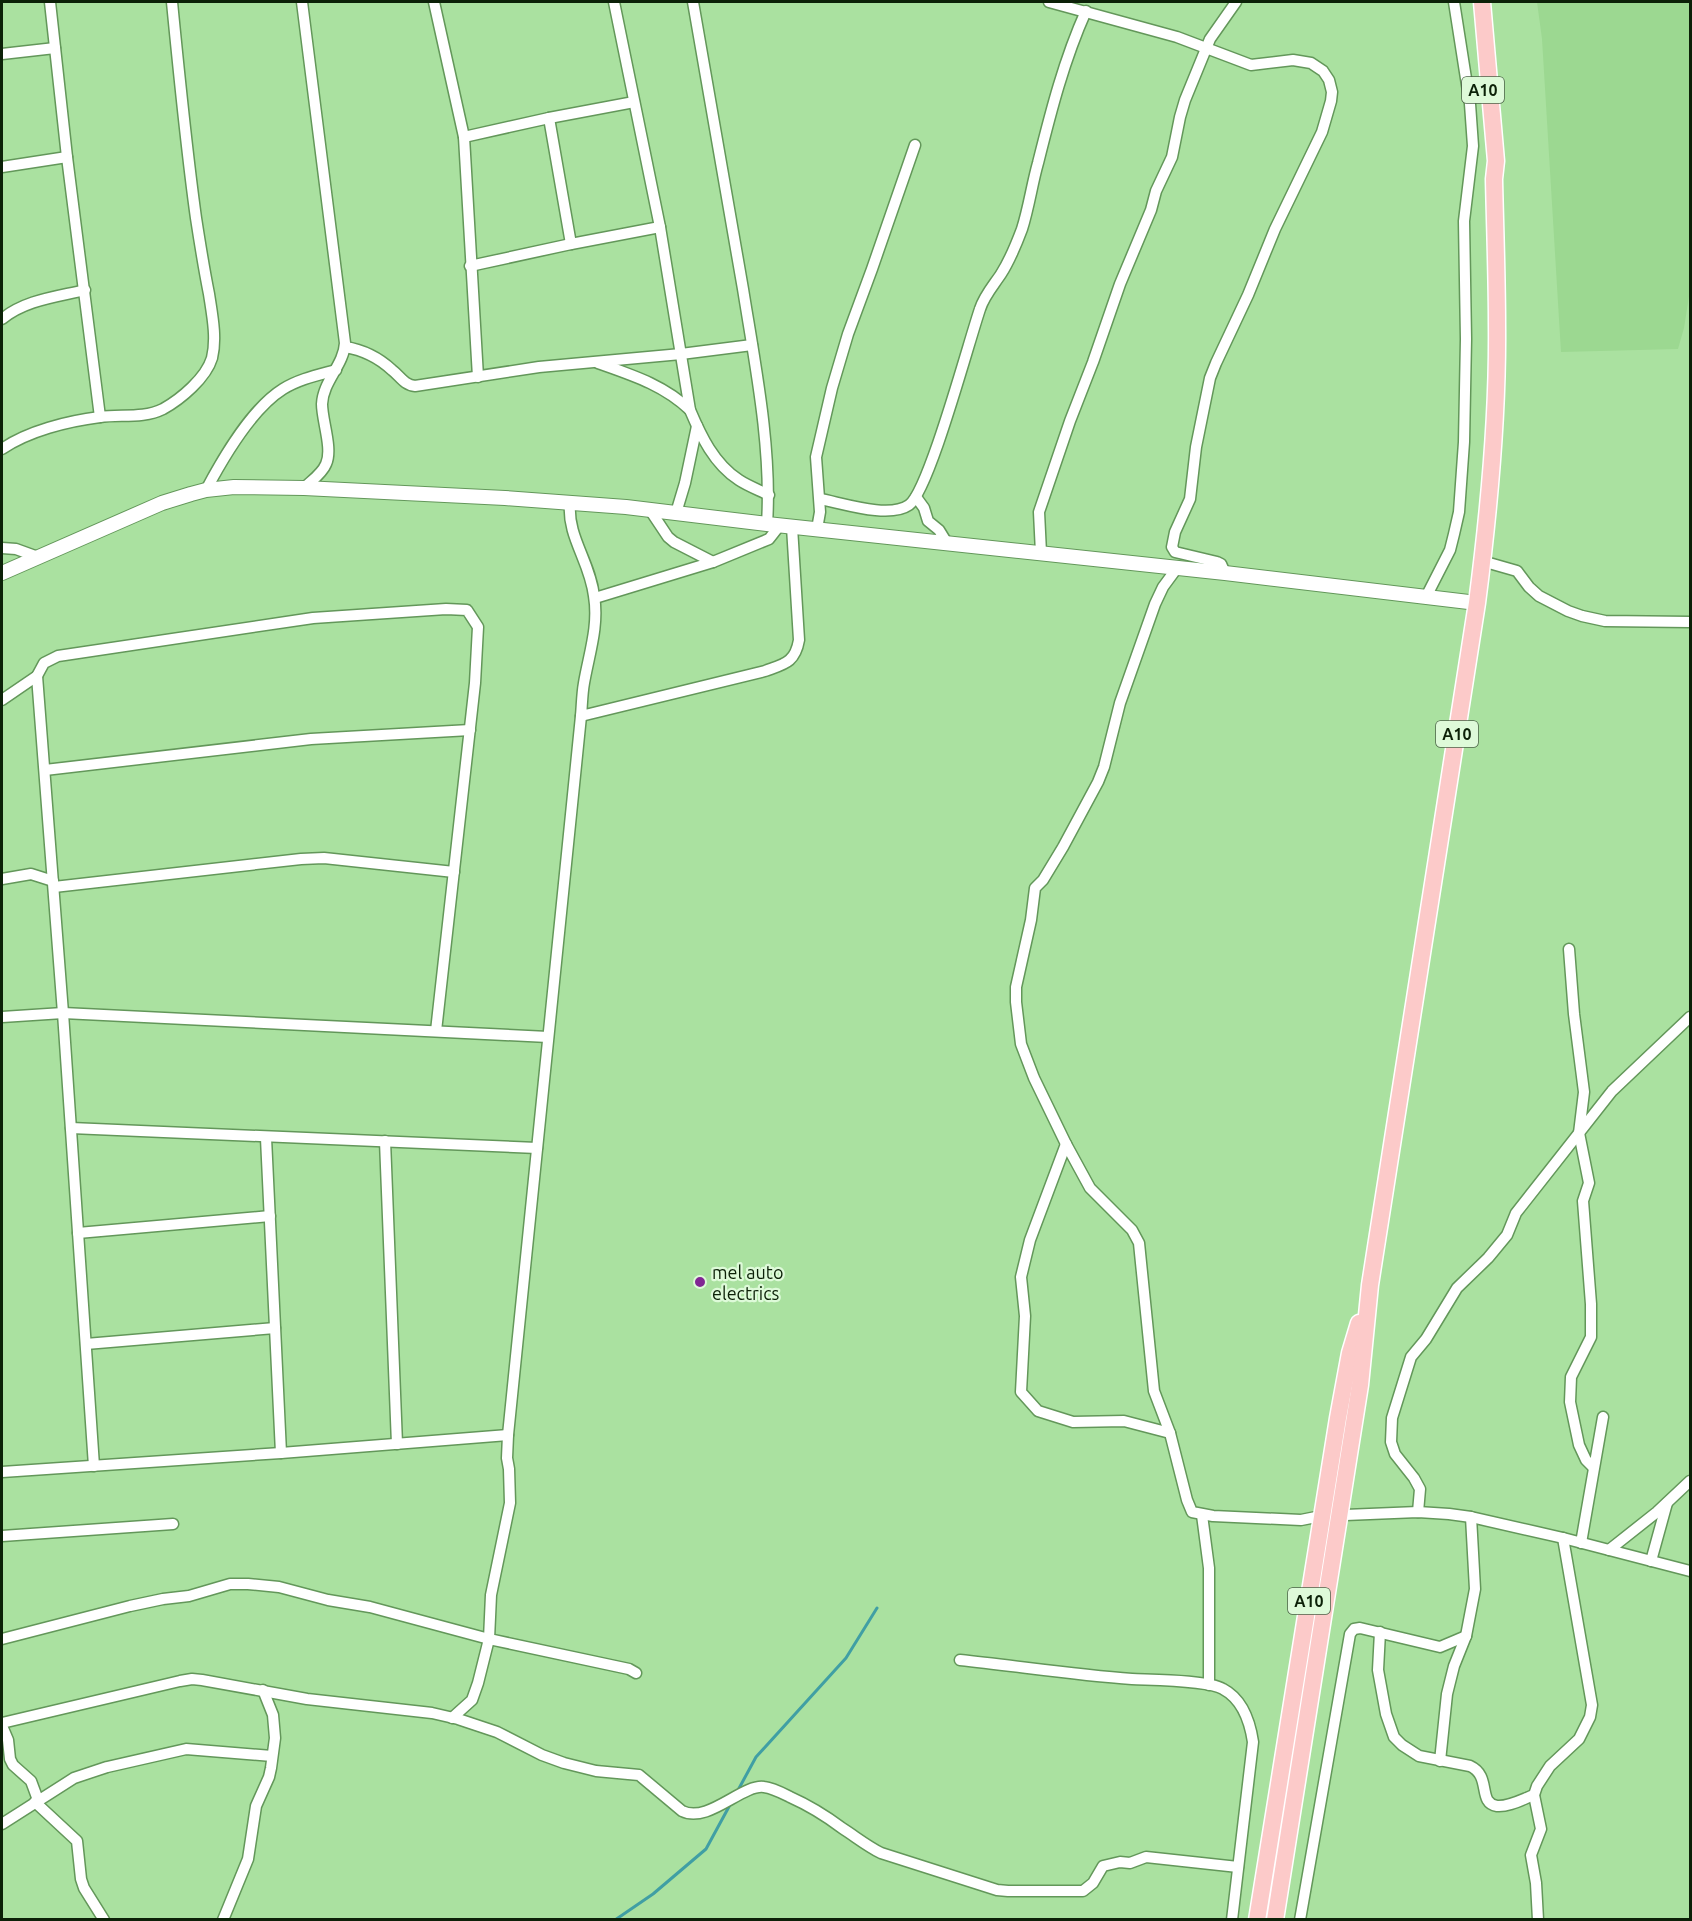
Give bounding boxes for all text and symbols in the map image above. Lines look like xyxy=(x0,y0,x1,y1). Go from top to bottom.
road number: A10 xyxy=(1462,77,1504,103)
road number: A10 xyxy=(1436,721,1478,747)
place label: mel auto electrics xyxy=(712,1262,783,1303)
marker: mel auto electrics xyxy=(693,1275,707,1289)
road number: A10 xyxy=(1288,1588,1330,1614)

